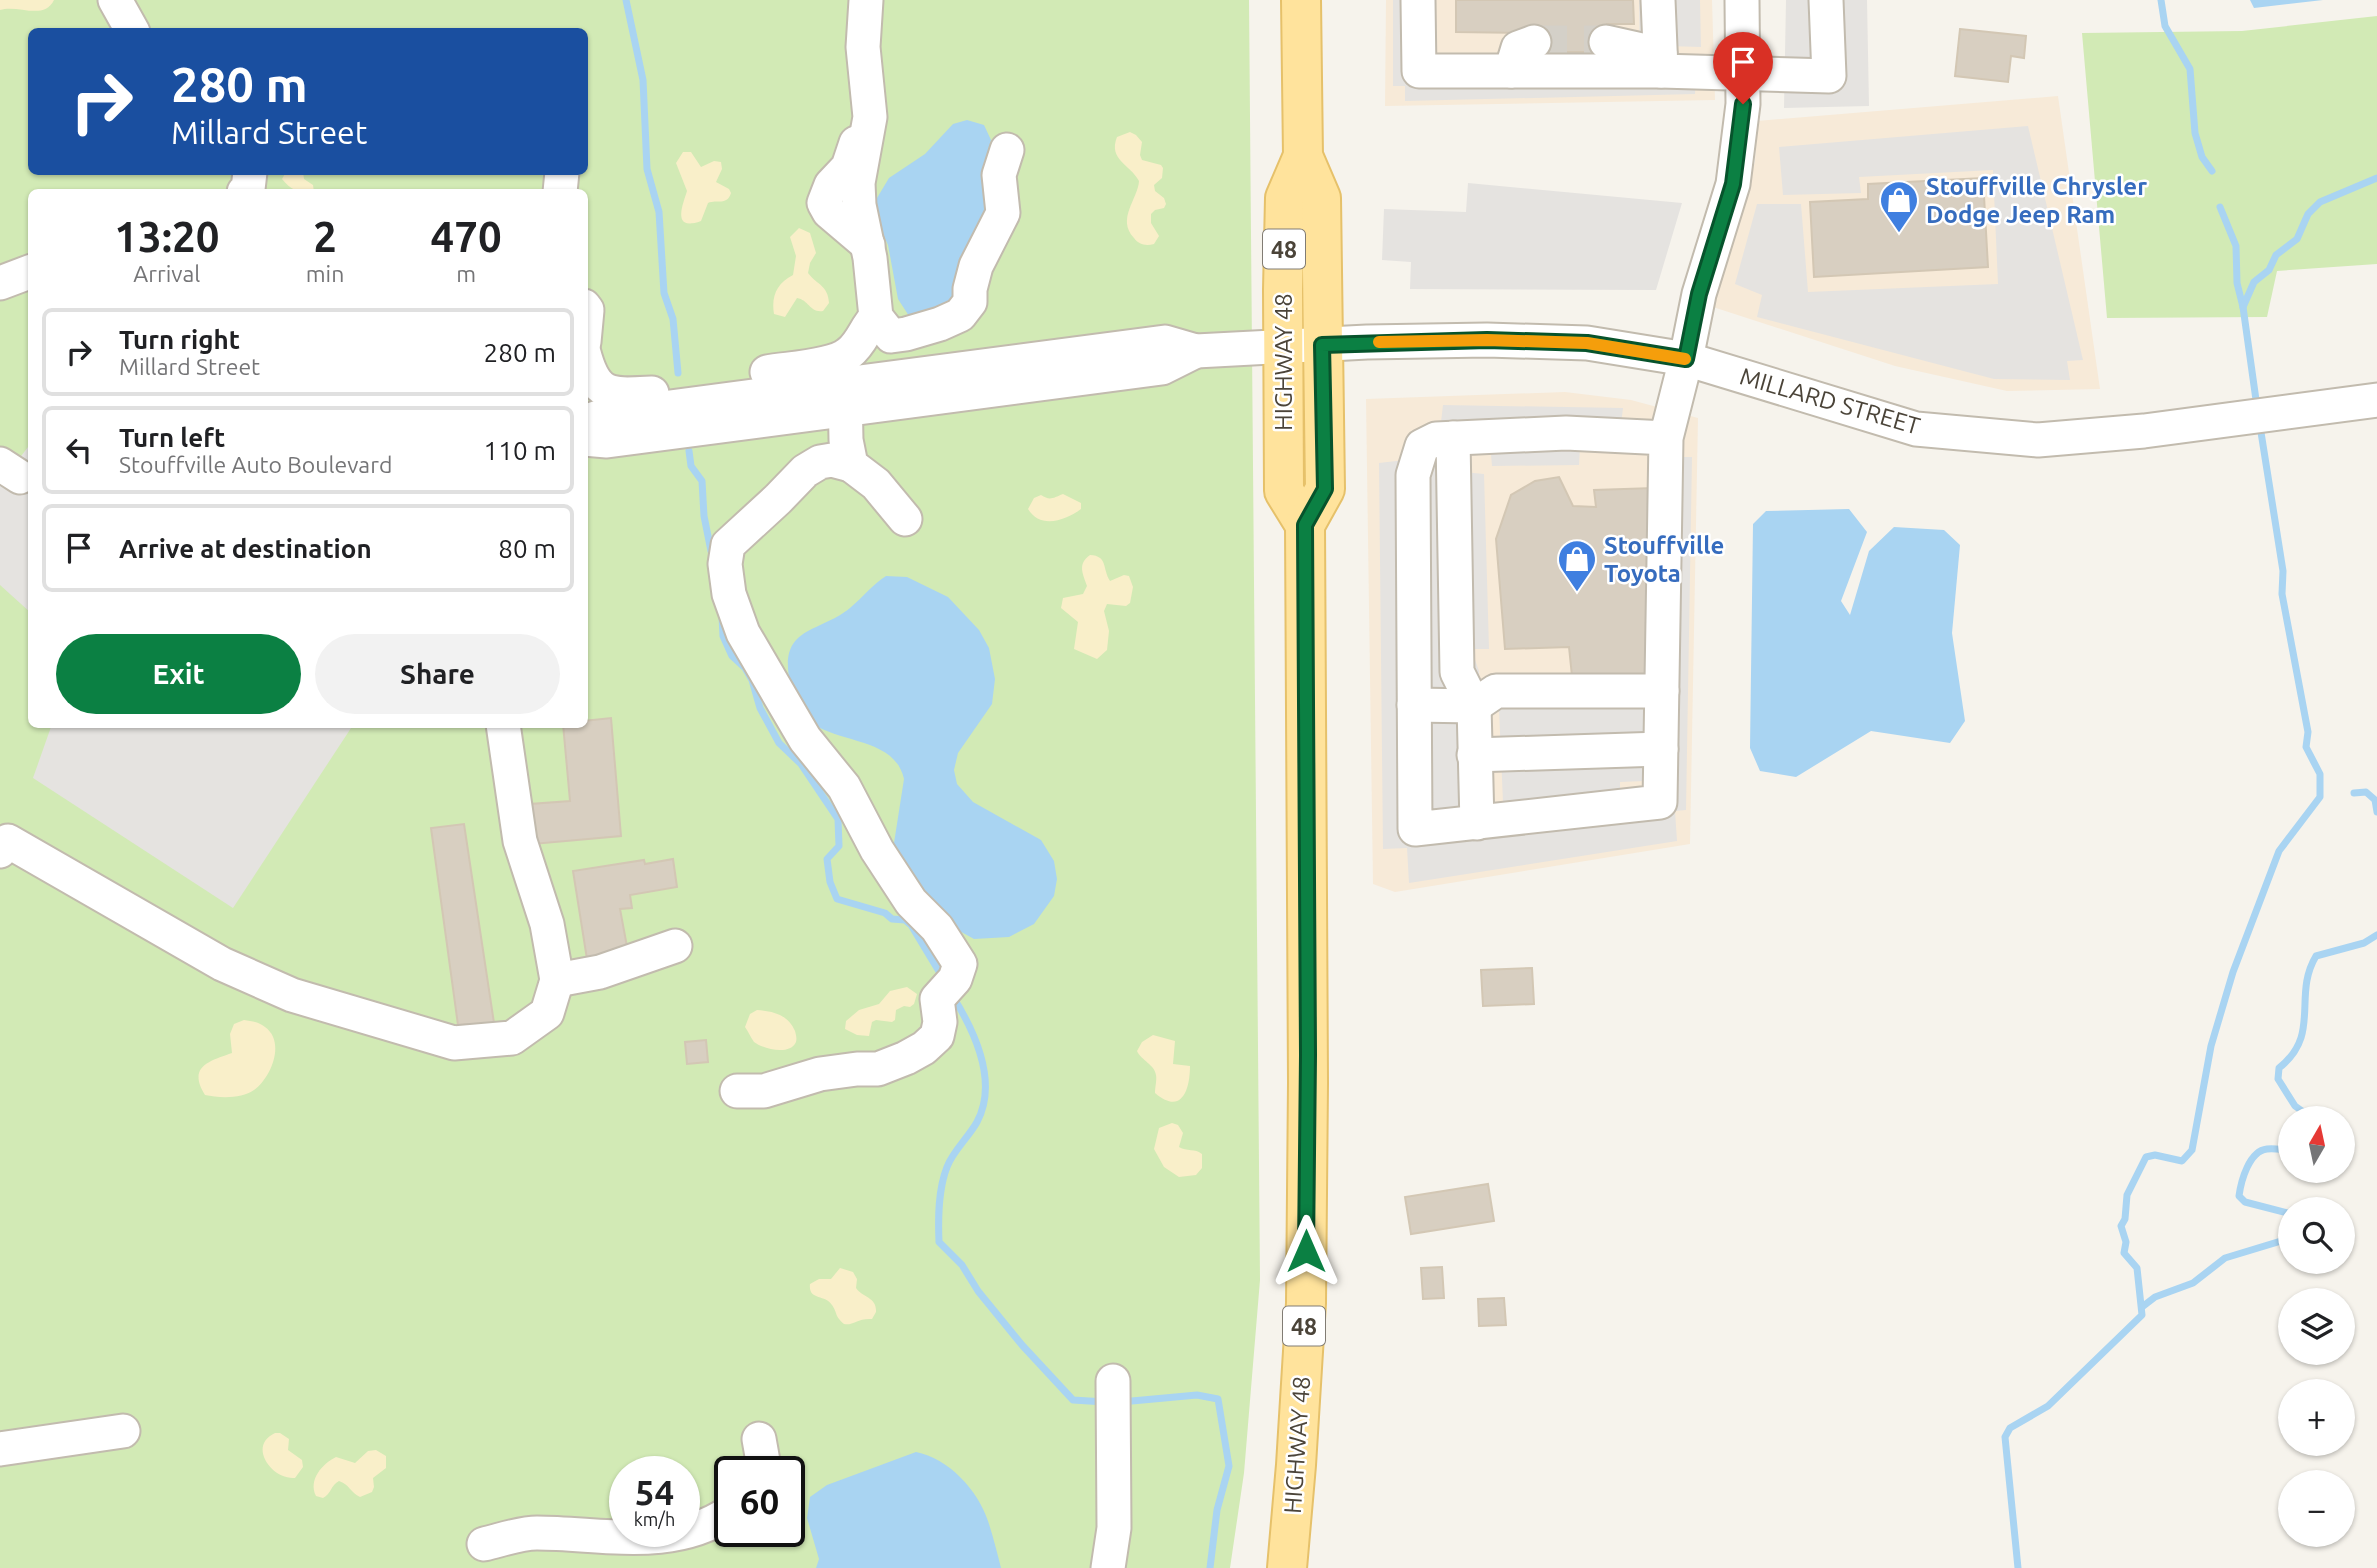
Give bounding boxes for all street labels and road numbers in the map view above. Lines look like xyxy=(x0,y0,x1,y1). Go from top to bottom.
road number: 48 xyxy=(1263,230,1305,268)
street label: HIGHWAY 48 xyxy=(1270,293,1297,431)
street label: MILLARD STREET xyxy=(1737,362,1923,440)
road number: 48 xyxy=(1283,1306,1325,1345)
street label: HIGHWAY 48 xyxy=(1279,1375,1315,1515)

